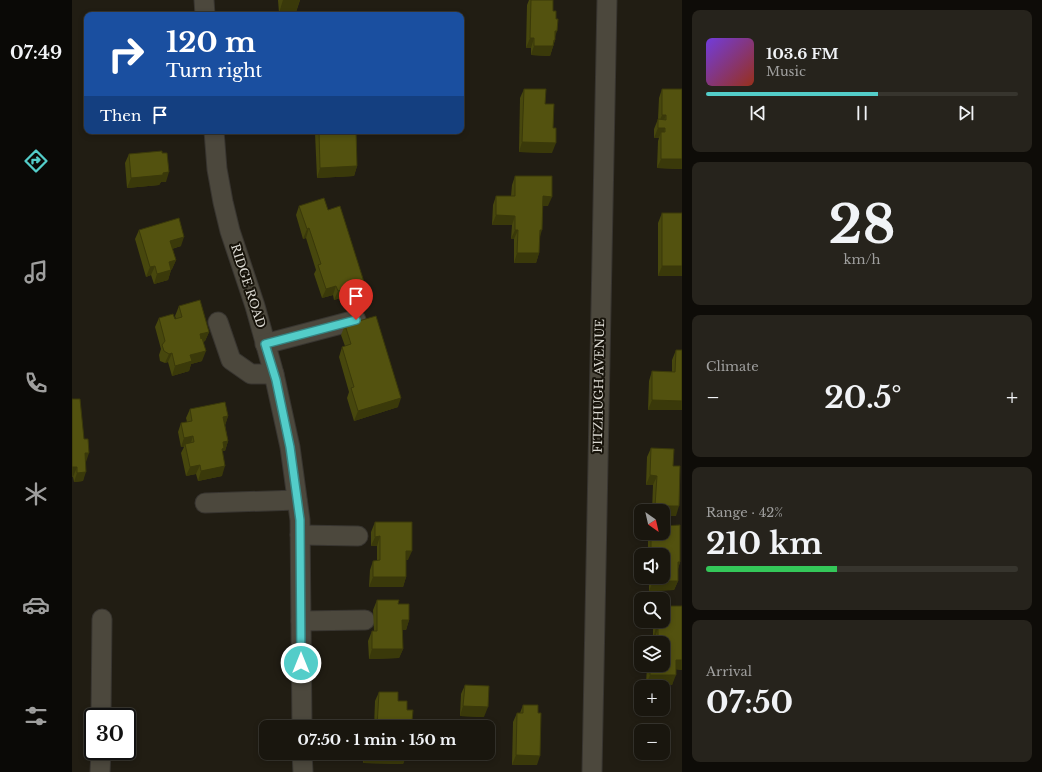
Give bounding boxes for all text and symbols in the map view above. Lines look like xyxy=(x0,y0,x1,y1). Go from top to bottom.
text: 120 m xyxy=(166,25,256,60)
icon: right xyxy=(100,28,152,80)
text: 07:49 xyxy=(10,42,62,64)
text: 103.6 FM xyxy=(766,44,839,63)
text: Turn right xyxy=(166,60,262,82)
text: Music xyxy=(766,63,806,80)
icon: previous xyxy=(747,102,769,124)
icon: pause xyxy=(851,102,873,124)
icon: next xyxy=(955,102,977,124)
icon: arrive xyxy=(149,104,171,126)
text: Then xyxy=(100,106,141,125)
icon: directions xyxy=(22,147,50,175)
text: 28 xyxy=(829,193,895,257)
street label: RIDGE ROAD xyxy=(228,242,269,330)
text: km/h xyxy=(844,251,880,268)
icon: music xyxy=(22,258,50,286)
pin xyxy=(339,279,373,320)
icon: arrive xyxy=(345,285,367,307)
street label: FITZHUGH AVENUE xyxy=(590,319,607,453)
text: Climate xyxy=(706,358,759,375)
icon: phone xyxy=(22,369,50,397)
text: 20.5° xyxy=(824,379,902,416)
text: − xyxy=(706,384,720,411)
text: + xyxy=(1006,384,1018,411)
icon: climate xyxy=(22,480,50,508)
north arrow xyxy=(634,504,670,540)
map controls xyxy=(634,504,670,760)
text: Range · 42% xyxy=(706,504,783,521)
text: 210 km xyxy=(706,525,822,562)
button: sound xyxy=(634,548,670,584)
icon: car xyxy=(22,591,50,619)
button: search xyxy=(634,592,670,628)
button: layers xyxy=(634,636,670,672)
position arrow xyxy=(280,642,322,684)
text: Arrival xyxy=(706,663,752,680)
button: + xyxy=(634,680,670,716)
text: 07:50 xyxy=(706,684,793,721)
icon: filters xyxy=(22,702,50,730)
speed limit sign: 30 xyxy=(84,708,136,760)
button: − xyxy=(634,724,670,760)
text: 07:50 · 1 min · 150 m xyxy=(298,730,456,749)

